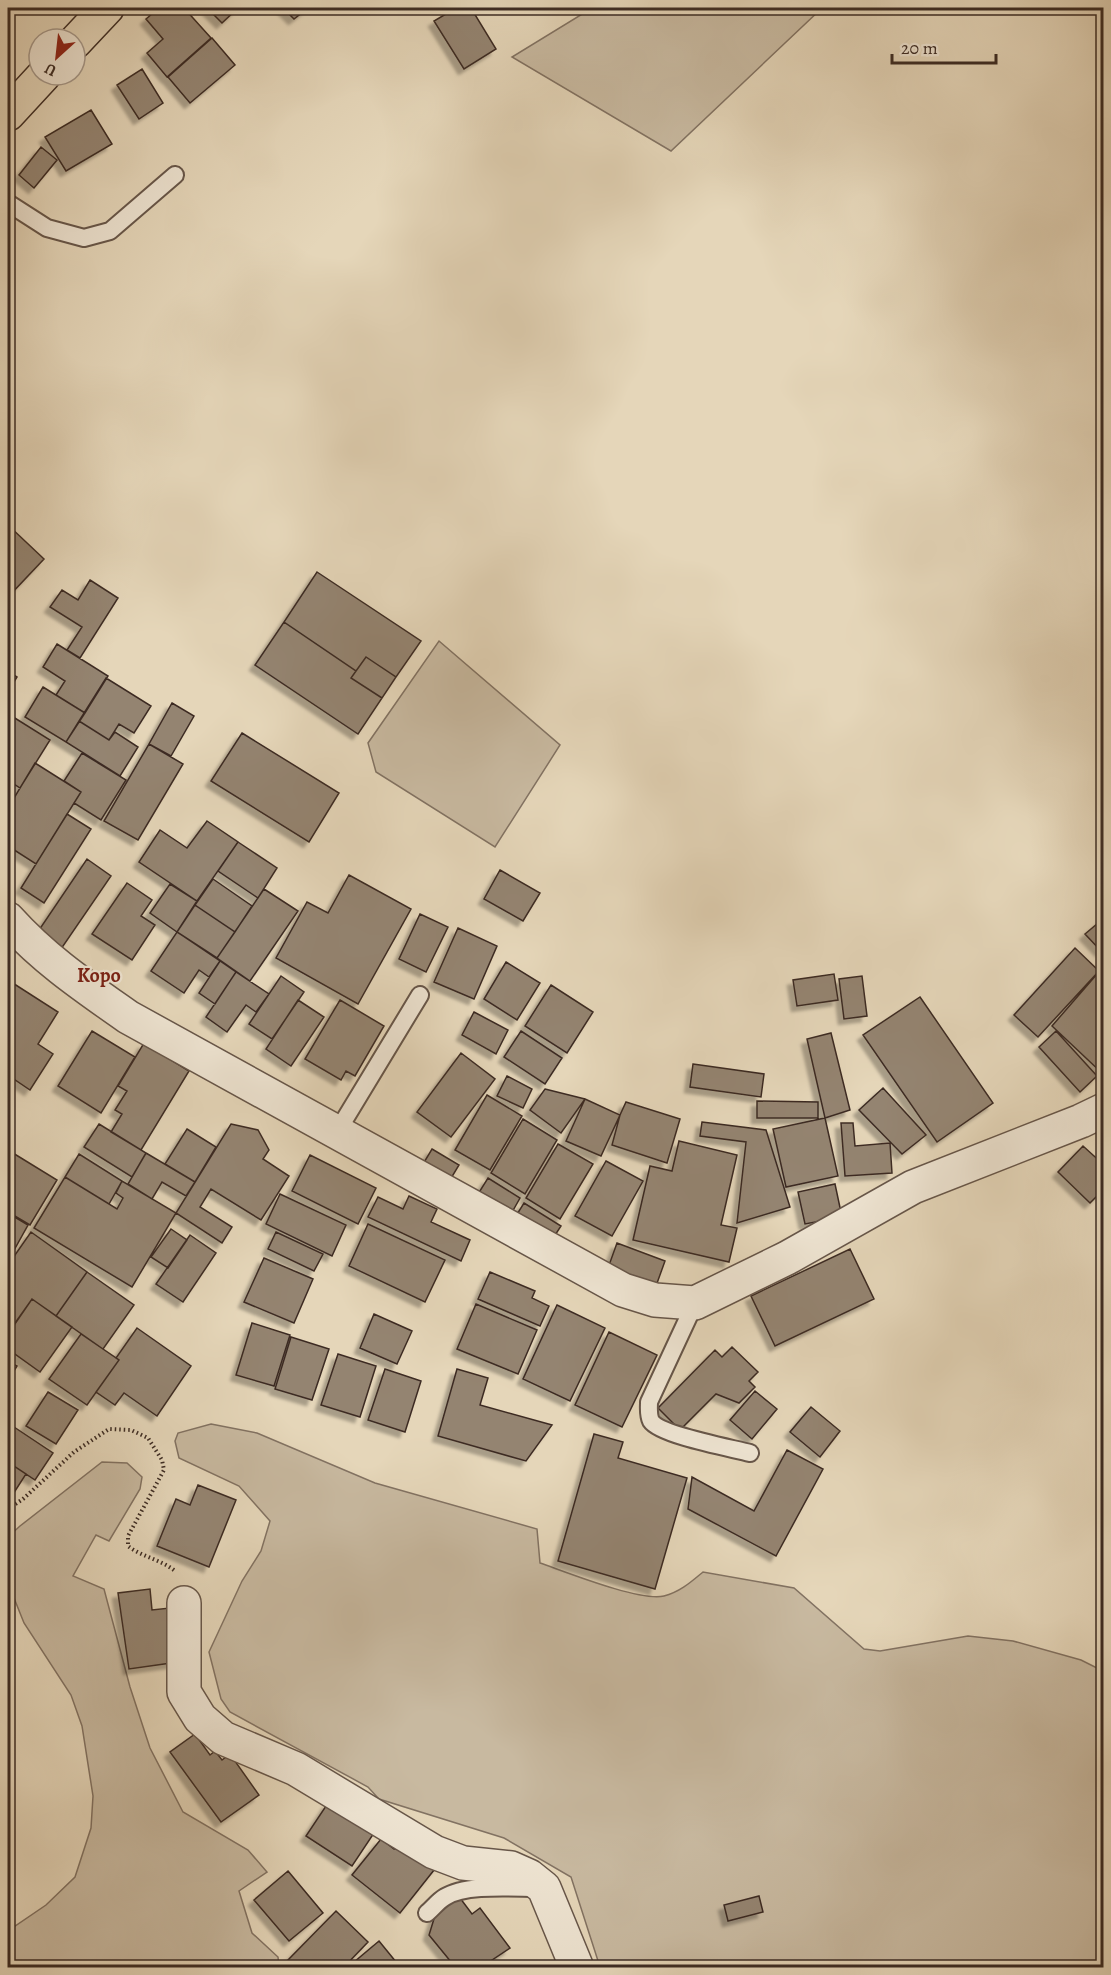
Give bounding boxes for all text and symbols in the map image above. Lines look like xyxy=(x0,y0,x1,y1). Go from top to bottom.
north arrow xyxy=(27,27,87,87)
scale bar xyxy=(892,27,996,65)
text: 20 m xyxy=(901,36,938,60)
text: U xyxy=(41,57,60,82)
district label: Kopo xyxy=(77,962,121,989)

